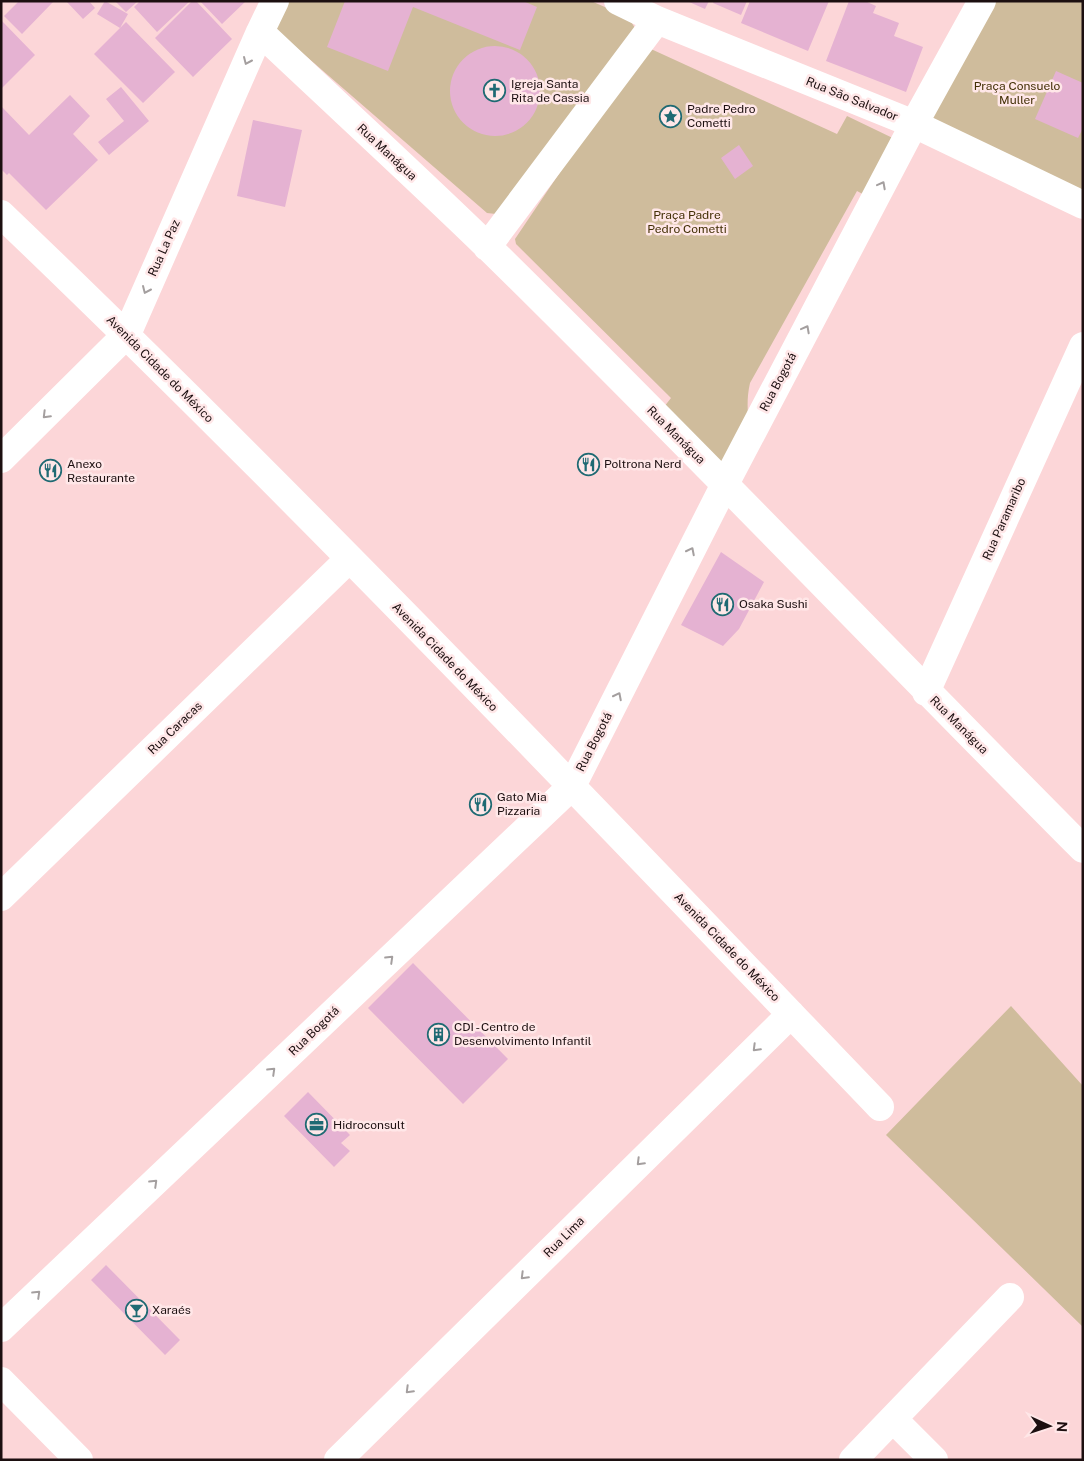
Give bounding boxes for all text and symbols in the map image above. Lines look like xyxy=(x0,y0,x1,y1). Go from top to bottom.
one-way arrow xyxy=(243,56,253,65)
street label: Rua São Salvador xyxy=(804,74,900,124)
place label: Igreja Santa Rita de Cassia xyxy=(511,77,589,105)
church icon: Igreja Santa Rita de Cassia xyxy=(483,79,507,103)
park label: Praça Consuelo Muller xyxy=(974,79,1061,107)
place label: Padre Pedro Cometti xyxy=(687,102,756,130)
place icon: Padre Pedro Cometti xyxy=(659,104,683,128)
street label: Rua Manágua xyxy=(354,121,420,183)
one-way arrow xyxy=(876,182,886,191)
park label: Praça Padre Pedro Cometti xyxy=(647,208,727,236)
street label: Rua La Paz xyxy=(145,217,183,279)
one-way arrow xyxy=(142,285,153,294)
street label: Avenida Cidade do México xyxy=(104,313,217,426)
one-way arrow xyxy=(800,325,810,334)
street label: Rua Bogotá xyxy=(757,350,799,414)
street label: Rua Manágua xyxy=(644,403,708,467)
one-way arrow xyxy=(43,409,52,418)
restaurant icon: Poltrona Nerd xyxy=(576,452,600,476)
place label: Anexo Restaurante xyxy=(67,457,135,485)
place label: Poltrona Nerd xyxy=(604,457,682,471)
restaurant icon: Anexo Restaurante xyxy=(39,459,63,483)
street label: Rua Paramaribo xyxy=(980,476,1028,562)
one-way arrow xyxy=(685,547,695,556)
restaurant icon: Osaka Sushi xyxy=(711,592,735,616)
place label: Osaka Sushi xyxy=(739,597,808,611)
street label: Avenida Cidade do México xyxy=(389,600,501,714)
one-way arrow xyxy=(611,692,622,701)
street label: Rua Manágua xyxy=(927,693,991,757)
street label: Rua Caracas xyxy=(145,699,205,757)
street label: Rua Bogotá xyxy=(573,710,615,774)
place label: Gato Mia Pizzaria xyxy=(497,790,547,818)
restaurant icon: Gato Mia Pizzaria xyxy=(469,792,493,816)
street label: Avenida Cidade do México xyxy=(671,890,783,1004)
one-way arrow xyxy=(385,956,394,965)
street label: Rua Bogotá xyxy=(286,1004,342,1058)
place label: CDI - Centro de Desenvolvimento Infantil xyxy=(454,1020,592,1048)
building icon: CDI - Centro de Desenvolvimento Infantil xyxy=(426,1022,450,1046)
one-way arrow xyxy=(753,1042,762,1051)
one-way arrow xyxy=(267,1068,276,1077)
office icon: Hidroconsult xyxy=(305,1113,329,1137)
place label: Hidroconsult xyxy=(333,1118,405,1132)
one-way arrow xyxy=(637,1156,646,1165)
one-way arrow xyxy=(149,1180,158,1189)
street label: Rua Lima xyxy=(541,1214,587,1260)
one-way arrow xyxy=(521,1270,530,1279)
one-way arrow xyxy=(31,1291,40,1300)
bar icon: Xaraés xyxy=(124,1298,148,1322)
place label: Xaraés xyxy=(152,1303,191,1317)
one-way arrow xyxy=(405,1384,414,1393)
north arrow xyxy=(1024,1401,1074,1451)
text: N xyxy=(1054,1421,1070,1433)

